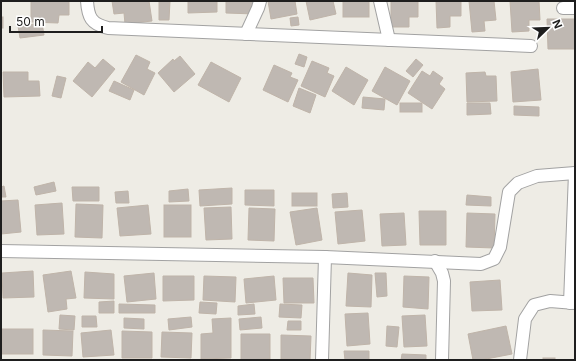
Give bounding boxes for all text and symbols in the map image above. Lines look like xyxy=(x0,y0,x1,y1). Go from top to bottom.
scale bar xyxy=(10,8,102,34)
north arrow xyxy=(528,8,568,48)
text: 50 m xyxy=(16,14,45,29)
text: N xyxy=(549,17,565,31)

